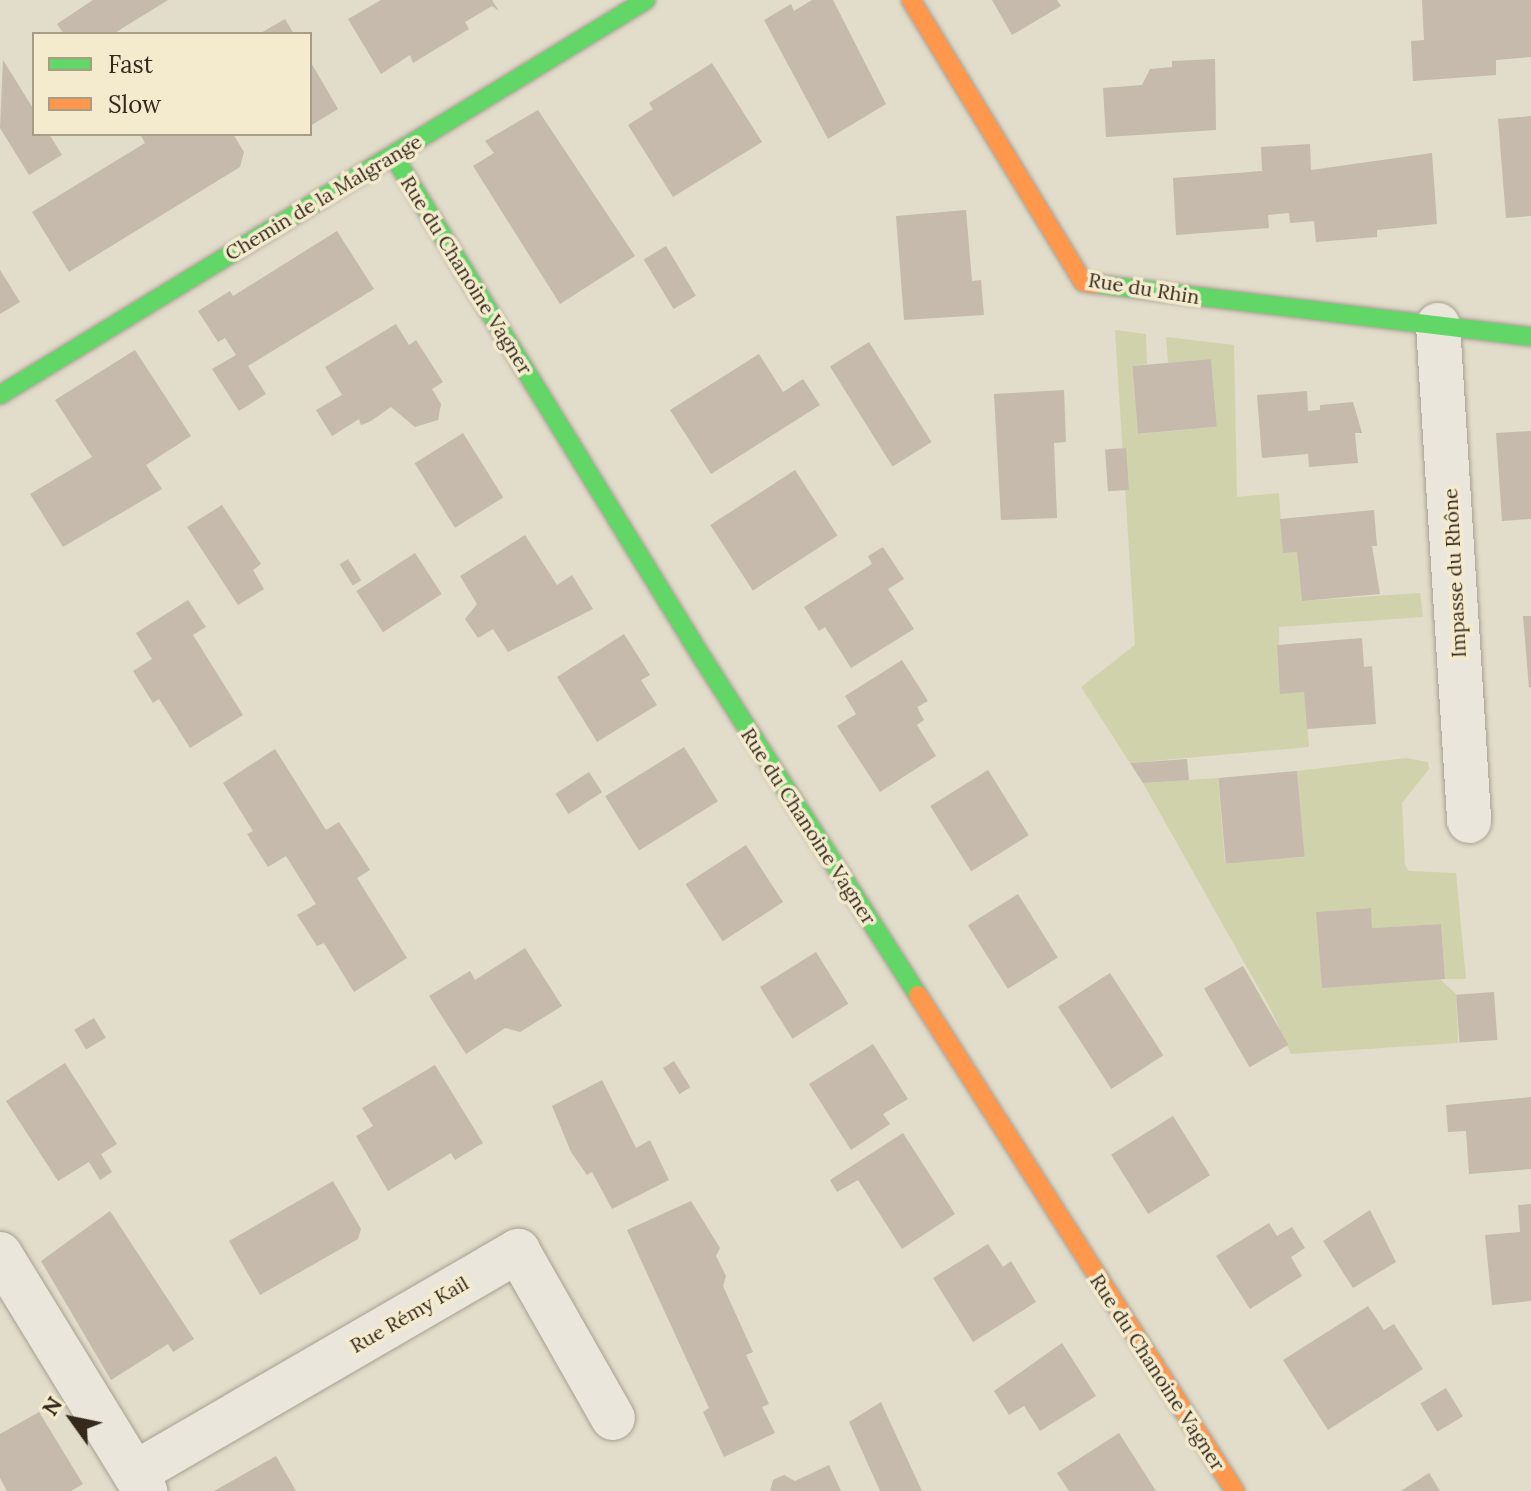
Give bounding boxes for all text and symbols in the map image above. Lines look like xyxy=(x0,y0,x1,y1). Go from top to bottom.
legend xyxy=(32,32,312,136)
text: Fast xyxy=(108,49,153,80)
text: Slow xyxy=(108,89,161,120)
street label: Chemin de la Malgrange xyxy=(220,129,426,265)
street label: Rue du Chanoine Vagner xyxy=(396,171,538,379)
street label: Rue du Rhin xyxy=(1087,267,1201,309)
street label: Impasse du Rhône xyxy=(1438,488,1470,658)
street label: Rue du Chanoine Vagner xyxy=(736,723,882,929)
street label: Rue du Chanoine Vagner xyxy=(1085,1269,1231,1475)
street label: Rue Rémy Kail xyxy=(346,1270,472,1358)
north arrow xyxy=(32,1379,112,1459)
text: N xyxy=(35,1391,68,1421)

